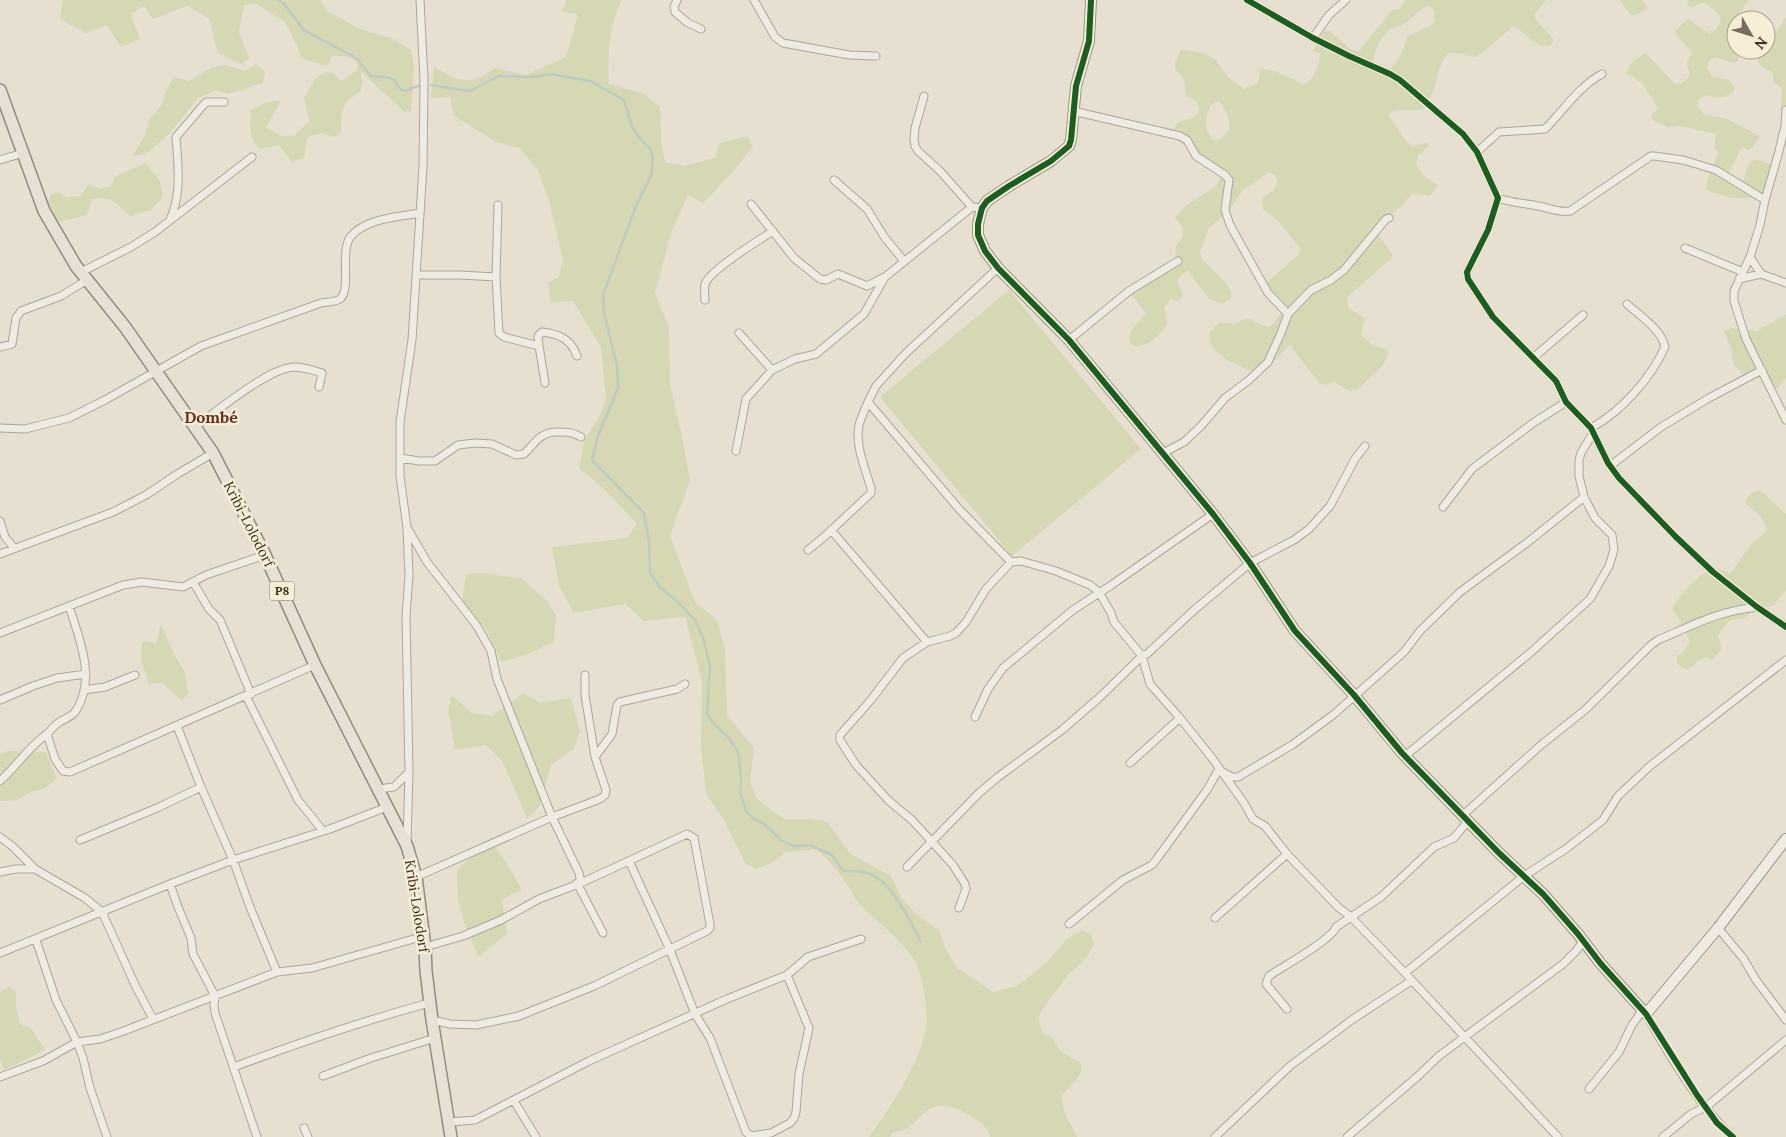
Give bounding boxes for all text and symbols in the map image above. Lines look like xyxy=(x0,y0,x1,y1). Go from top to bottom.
north arrow xyxy=(1726,10,1776,60)
text: N xyxy=(1751,33,1772,53)
district label: Dombé xyxy=(184,407,238,427)
street label: Kribi-Lolodorf xyxy=(220,478,279,571)
road number: P8 xyxy=(270,582,294,600)
street label: Kribi-Lolodorf xyxy=(401,858,433,955)

